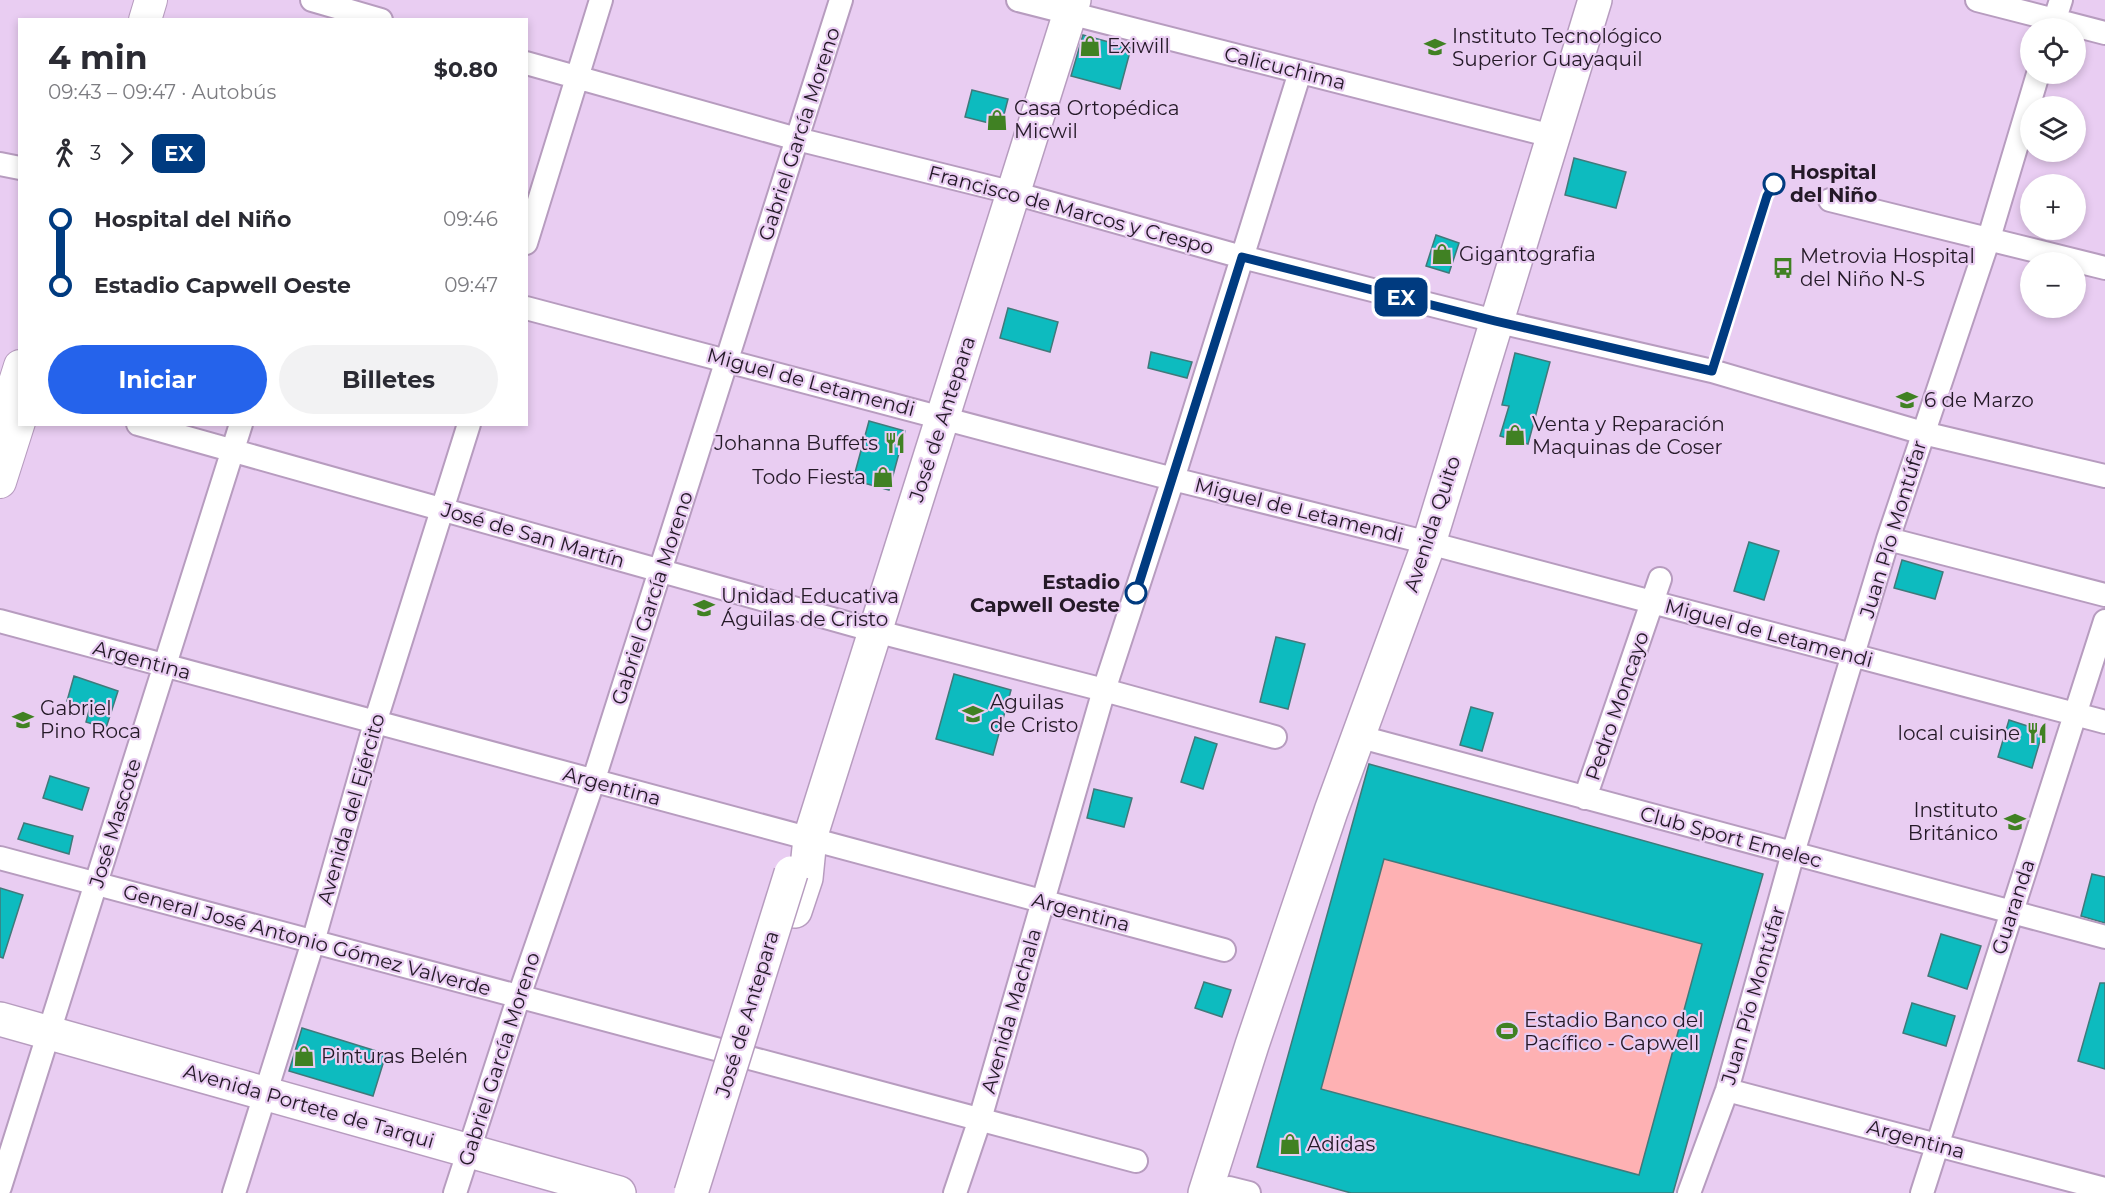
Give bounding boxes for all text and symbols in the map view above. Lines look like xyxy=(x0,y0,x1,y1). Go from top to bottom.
map controls xyxy=(2020,18,2086,318)
button: locate xyxy=(2020,18,2086,84)
street label: Gabriel García Moreno xyxy=(753,24,845,244)
place label: Instituto Tecnológico Superior Guayaquil xyxy=(1452,24,1662,71)
shop icon: Exiwill xyxy=(1078,34,1102,58)
place label: Exiwill xyxy=(1107,34,1170,58)
school or university icon: Instituto Tecnológico Superior Guayaquil xyxy=(1423,35,1447,59)
text: 4 min xyxy=(48,37,147,77)
street label: Calicuchima xyxy=(1222,41,1348,95)
text: $0.80 xyxy=(434,56,498,83)
text: 09:43 – 09:47 · Autobús xyxy=(48,80,276,104)
place label: Casa Ortopédica Micwil xyxy=(1014,96,1180,143)
button: layers xyxy=(2020,96,2086,162)
shop icon: Casa Ortopédica Micwil xyxy=(985,108,1009,132)
icon: walk xyxy=(48,137,81,170)
icon: forward xyxy=(110,137,143,170)
text: 3 xyxy=(90,141,101,165)
text: EX xyxy=(164,141,193,166)
street label: Francisco de Marcos y Crespo xyxy=(926,160,1216,260)
place label: Hospital del Niño xyxy=(1790,160,1877,207)
marker: Hospital del Niño xyxy=(1763,173,1785,195)
button: + xyxy=(2020,174,2086,240)
text: Hospital del Niño xyxy=(94,206,291,233)
text: 09:46 xyxy=(443,207,498,231)
shop icon: Gigantografia xyxy=(1430,242,1454,266)
place label: Gigantografia xyxy=(1459,242,1596,266)
place label: Metrovia Hospital del Niño N-S xyxy=(1800,244,1975,291)
button: − xyxy=(2020,252,2086,318)
bus stop icon: Metrovia Hospital del Niño N-S xyxy=(1771,256,1795,280)
text: Estadio Capwell Oeste xyxy=(94,272,351,299)
text: 09:47 xyxy=(444,273,498,297)
line badge: EX xyxy=(1374,278,1428,316)
text: EX xyxy=(1387,285,1415,310)
street label: José de Antepara xyxy=(904,333,980,506)
street label: Miguel de Letamendi xyxy=(704,343,918,421)
button: Iniciar xyxy=(48,345,267,414)
button: Billetes xyxy=(279,345,498,414)
school or university icon: 6 de Marzo xyxy=(1895,388,1919,412)
place label: 6 de Marzo xyxy=(1924,388,2034,412)
place label: Venta y Reparación Maquinas de Coser xyxy=(1532,412,1725,459)
shop icon: Venta y Reparación Maquinas de Coser xyxy=(1503,423,1527,447)
place label: Johanna Buffets xyxy=(713,431,878,455)
restaurant icon: Johanna Buffets xyxy=(883,431,907,455)
street label: Juan Pío Montúfar xyxy=(1854,437,1931,622)
street label: Avenida Quito xyxy=(1399,453,1465,595)
place label: Todo Fiesta xyxy=(752,465,866,489)
shop icon: Todo Fiesta xyxy=(871,465,895,489)
street label: Miguel de Letamendi xyxy=(1192,472,1406,548)
street label: Gabriel García Moreno xyxy=(606,488,698,708)
street label: José de San Martín xyxy=(438,497,627,573)
place label: Estadio Capwell Oeste xyxy=(970,570,1120,617)
marker: Estadio Capwell Oeste xyxy=(1125,582,1147,604)
place label: Unidad Educativa Águilas de Cristo xyxy=(721,584,899,631)
street label: Miguel de Letamendi xyxy=(1662,594,1876,672)
school or university icon: Unidad Educativa Águilas de Cristo xyxy=(692,596,716,620)
street label: Pedro Moncayo xyxy=(1580,628,1654,784)
street label: Argentina xyxy=(90,635,194,685)
place label: Aguilas de Cristo xyxy=(990,690,1078,737)
place label: Gabriel Pino Roca xyxy=(40,696,141,743)
school or university icon: Aguilas de Cristo xyxy=(961,702,985,726)
school or university icon: Gabriel Pino Roca xyxy=(11,708,35,732)
street label: Avenida del Ejército xyxy=(312,711,390,907)
place label: local cuisine xyxy=(1898,721,2020,745)
restaurant icon: local cuisine xyxy=(2025,721,2049,745)
street label: José Mascote xyxy=(84,756,146,891)
street label: Argentina xyxy=(560,761,664,811)
place label: Instituto Británico xyxy=(1908,798,1998,845)
street label: Club Sport Emelec xyxy=(1637,801,1825,873)
school or university icon: Instituto Británico xyxy=(2003,810,2027,834)
street label: Guaranda xyxy=(1986,856,2040,958)
street label: General José Antonio Gómez Valverde xyxy=(120,879,494,1001)
street label: Argentina xyxy=(1029,887,1133,937)
street label: Juan Pío Montúfar xyxy=(1716,903,1790,1088)
street label: Avenida Machala xyxy=(976,926,1046,1096)
street label: José de Antepara xyxy=(710,928,784,1101)
street label: Gabriel García Moreno xyxy=(453,949,545,1169)
place label: Estadio Banco del Pacífico - Capwell xyxy=(1524,1008,1704,1055)
sports icon: Estadio Banco del Pacífico - Capwell xyxy=(1495,1019,1519,1043)
shop icon: Pinturas Belén xyxy=(292,1044,316,1068)
place label: Pinturas Belén xyxy=(321,1044,468,1068)
street label: Avenida Portete de Tarqui xyxy=(181,1059,437,1153)
street label: Argentina xyxy=(1864,1114,1968,1164)
shop icon: Adidas xyxy=(1278,1132,1302,1156)
place label: Adidas xyxy=(1307,1132,1376,1156)

